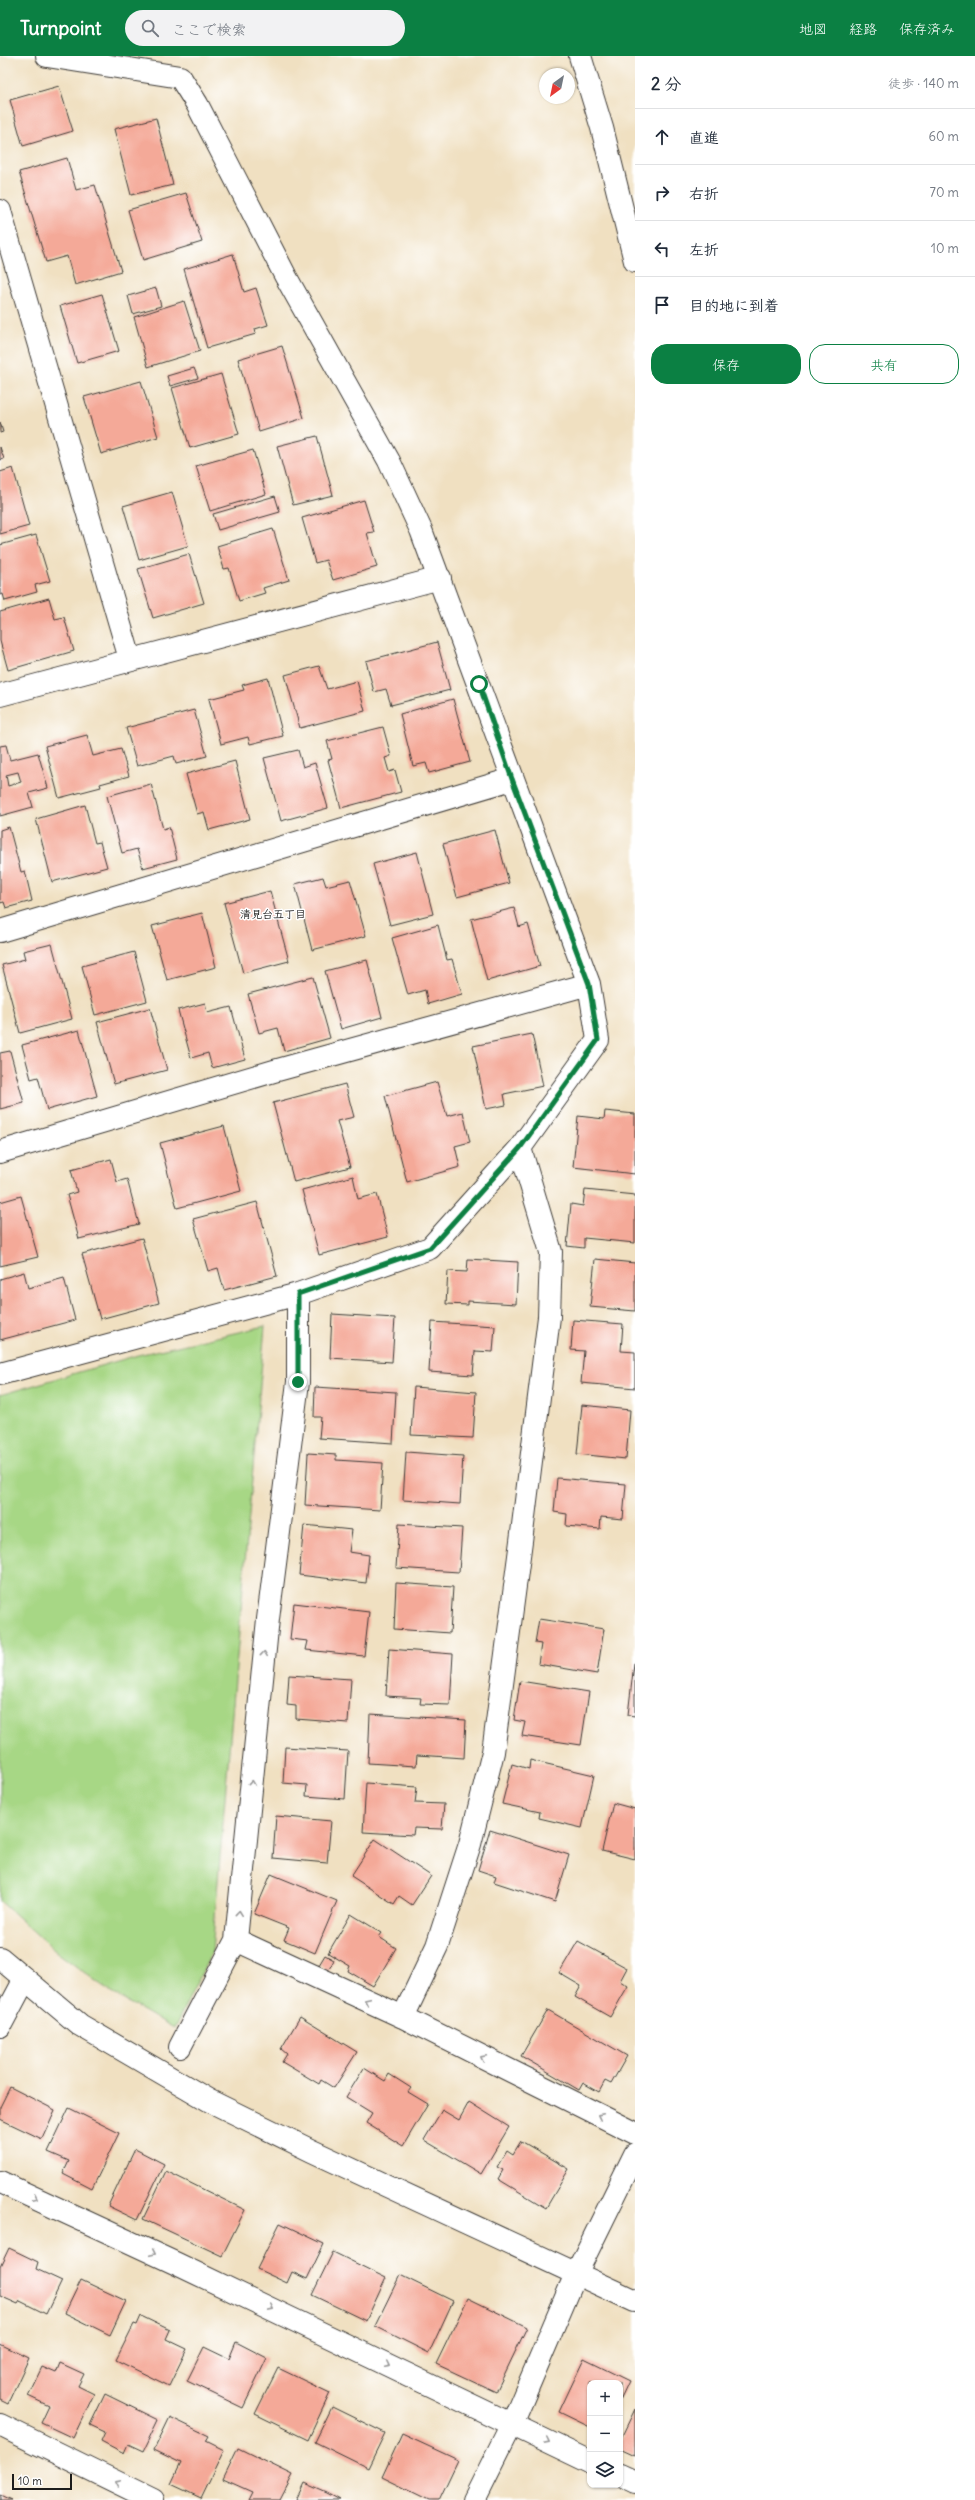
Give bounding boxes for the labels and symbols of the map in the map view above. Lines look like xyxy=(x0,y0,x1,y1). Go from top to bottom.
north arrow xyxy=(539,68,575,104)
route start xyxy=(470,675,488,693)
district label: 清見台五丁目 xyxy=(240,907,306,921)
route end xyxy=(289,1373,307,1391)
one-way arrow xyxy=(260,1651,269,1657)
one-way arrow xyxy=(247,1780,256,1786)
one-way arrow xyxy=(234,1910,243,1916)
one-way arrow xyxy=(364,1998,372,2006)
one-way arrow xyxy=(480,2055,487,2063)
one-way arrow xyxy=(597,2113,604,2121)
one-way arrow xyxy=(31,2193,39,2201)
one-way arrow xyxy=(150,2248,157,2256)
one-way arrow xyxy=(266,2304,274,2311)
one-way arrow xyxy=(384,2360,391,2368)
one-way arrow xyxy=(543,2436,550,2444)
scale bar xyxy=(12,2472,72,2491)
one-way arrow xyxy=(115,2480,123,2488)

